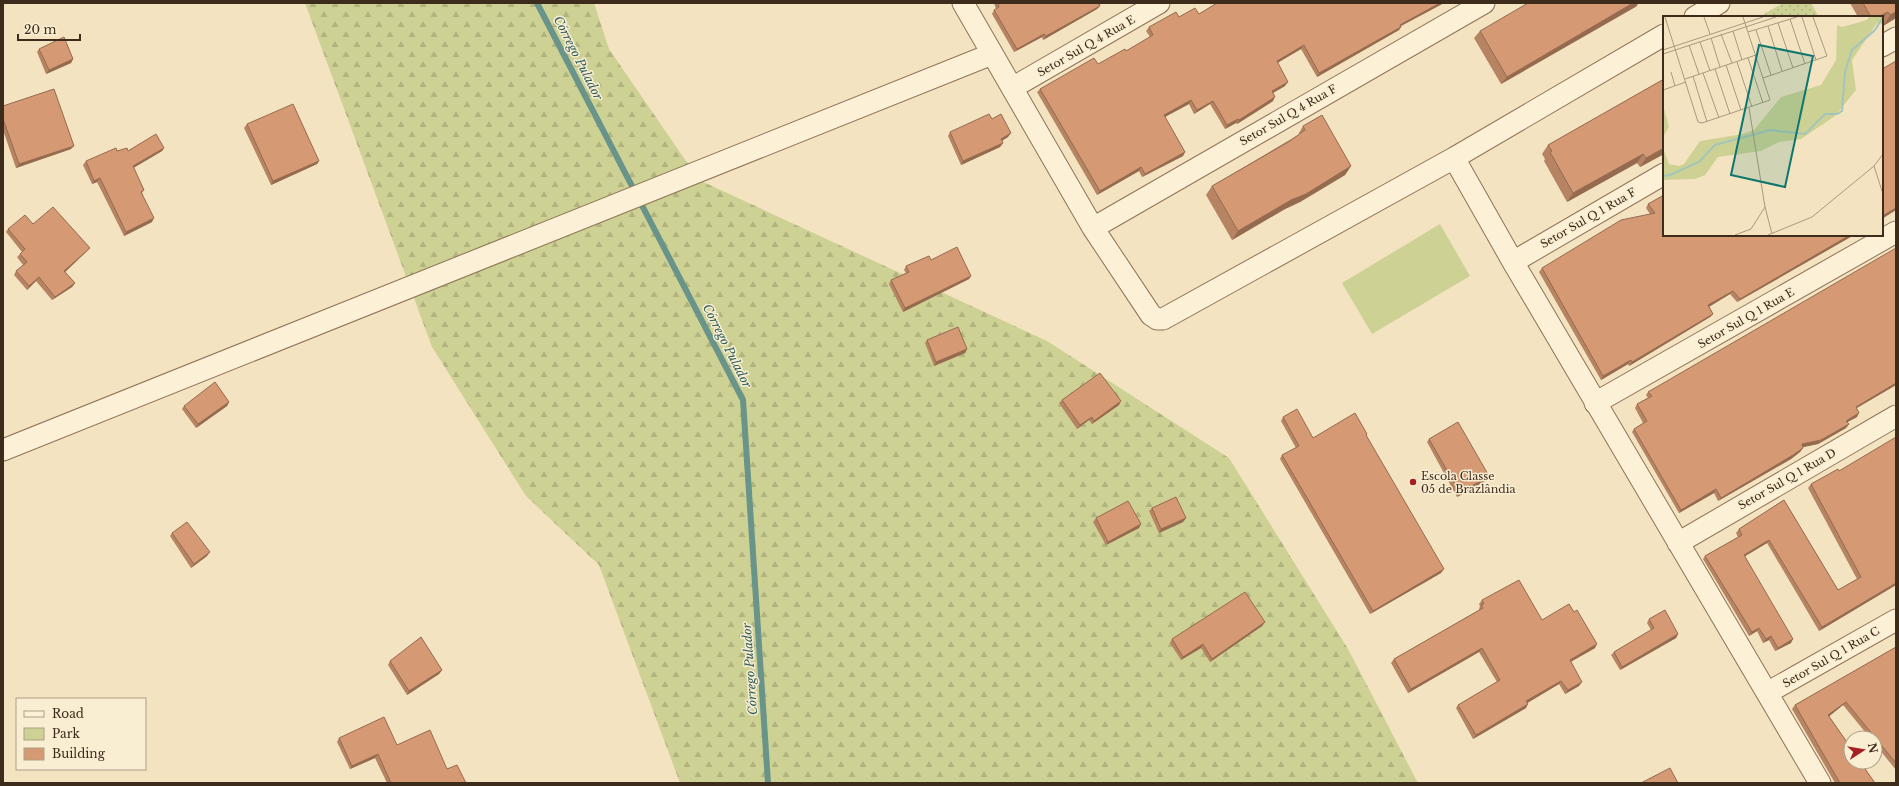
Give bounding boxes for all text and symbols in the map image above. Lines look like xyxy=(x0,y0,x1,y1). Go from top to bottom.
street label: Setor Sul Q 4 Rua E xyxy=(1035,12,1137,80)
water label: Córrego Pulador xyxy=(551,13,606,103)
scale bar xyxy=(18,16,80,42)
inset map xyxy=(1663,16,1883,236)
text: 20 m xyxy=(24,22,56,37)
street label: Setor Sul Q 4 Rua F xyxy=(1237,81,1340,149)
street label: Setor Sul Q 1 Rua F xyxy=(1538,185,1639,251)
street label: Setor Sul Q 1 Rua E xyxy=(1695,285,1797,351)
water label: Córrego Pulador xyxy=(700,301,755,391)
street label: Setor Sul Q 1 Rua D xyxy=(1736,445,1839,513)
place label: Escola Classe 05 de Brazlândia xyxy=(1421,469,1516,496)
marker: Escola Classe 05 de Brazlândia xyxy=(1408,477,1418,487)
water label: Córrego Pulador xyxy=(739,622,760,716)
street label: Setor Sul Q 1 Rua C xyxy=(1780,623,1882,690)
legend xyxy=(16,698,146,770)
text: Road xyxy=(52,706,84,721)
text: Park xyxy=(52,726,80,741)
north arrow xyxy=(1843,730,1883,770)
text: N xyxy=(1865,741,1881,755)
text: Building xyxy=(52,746,106,761)

